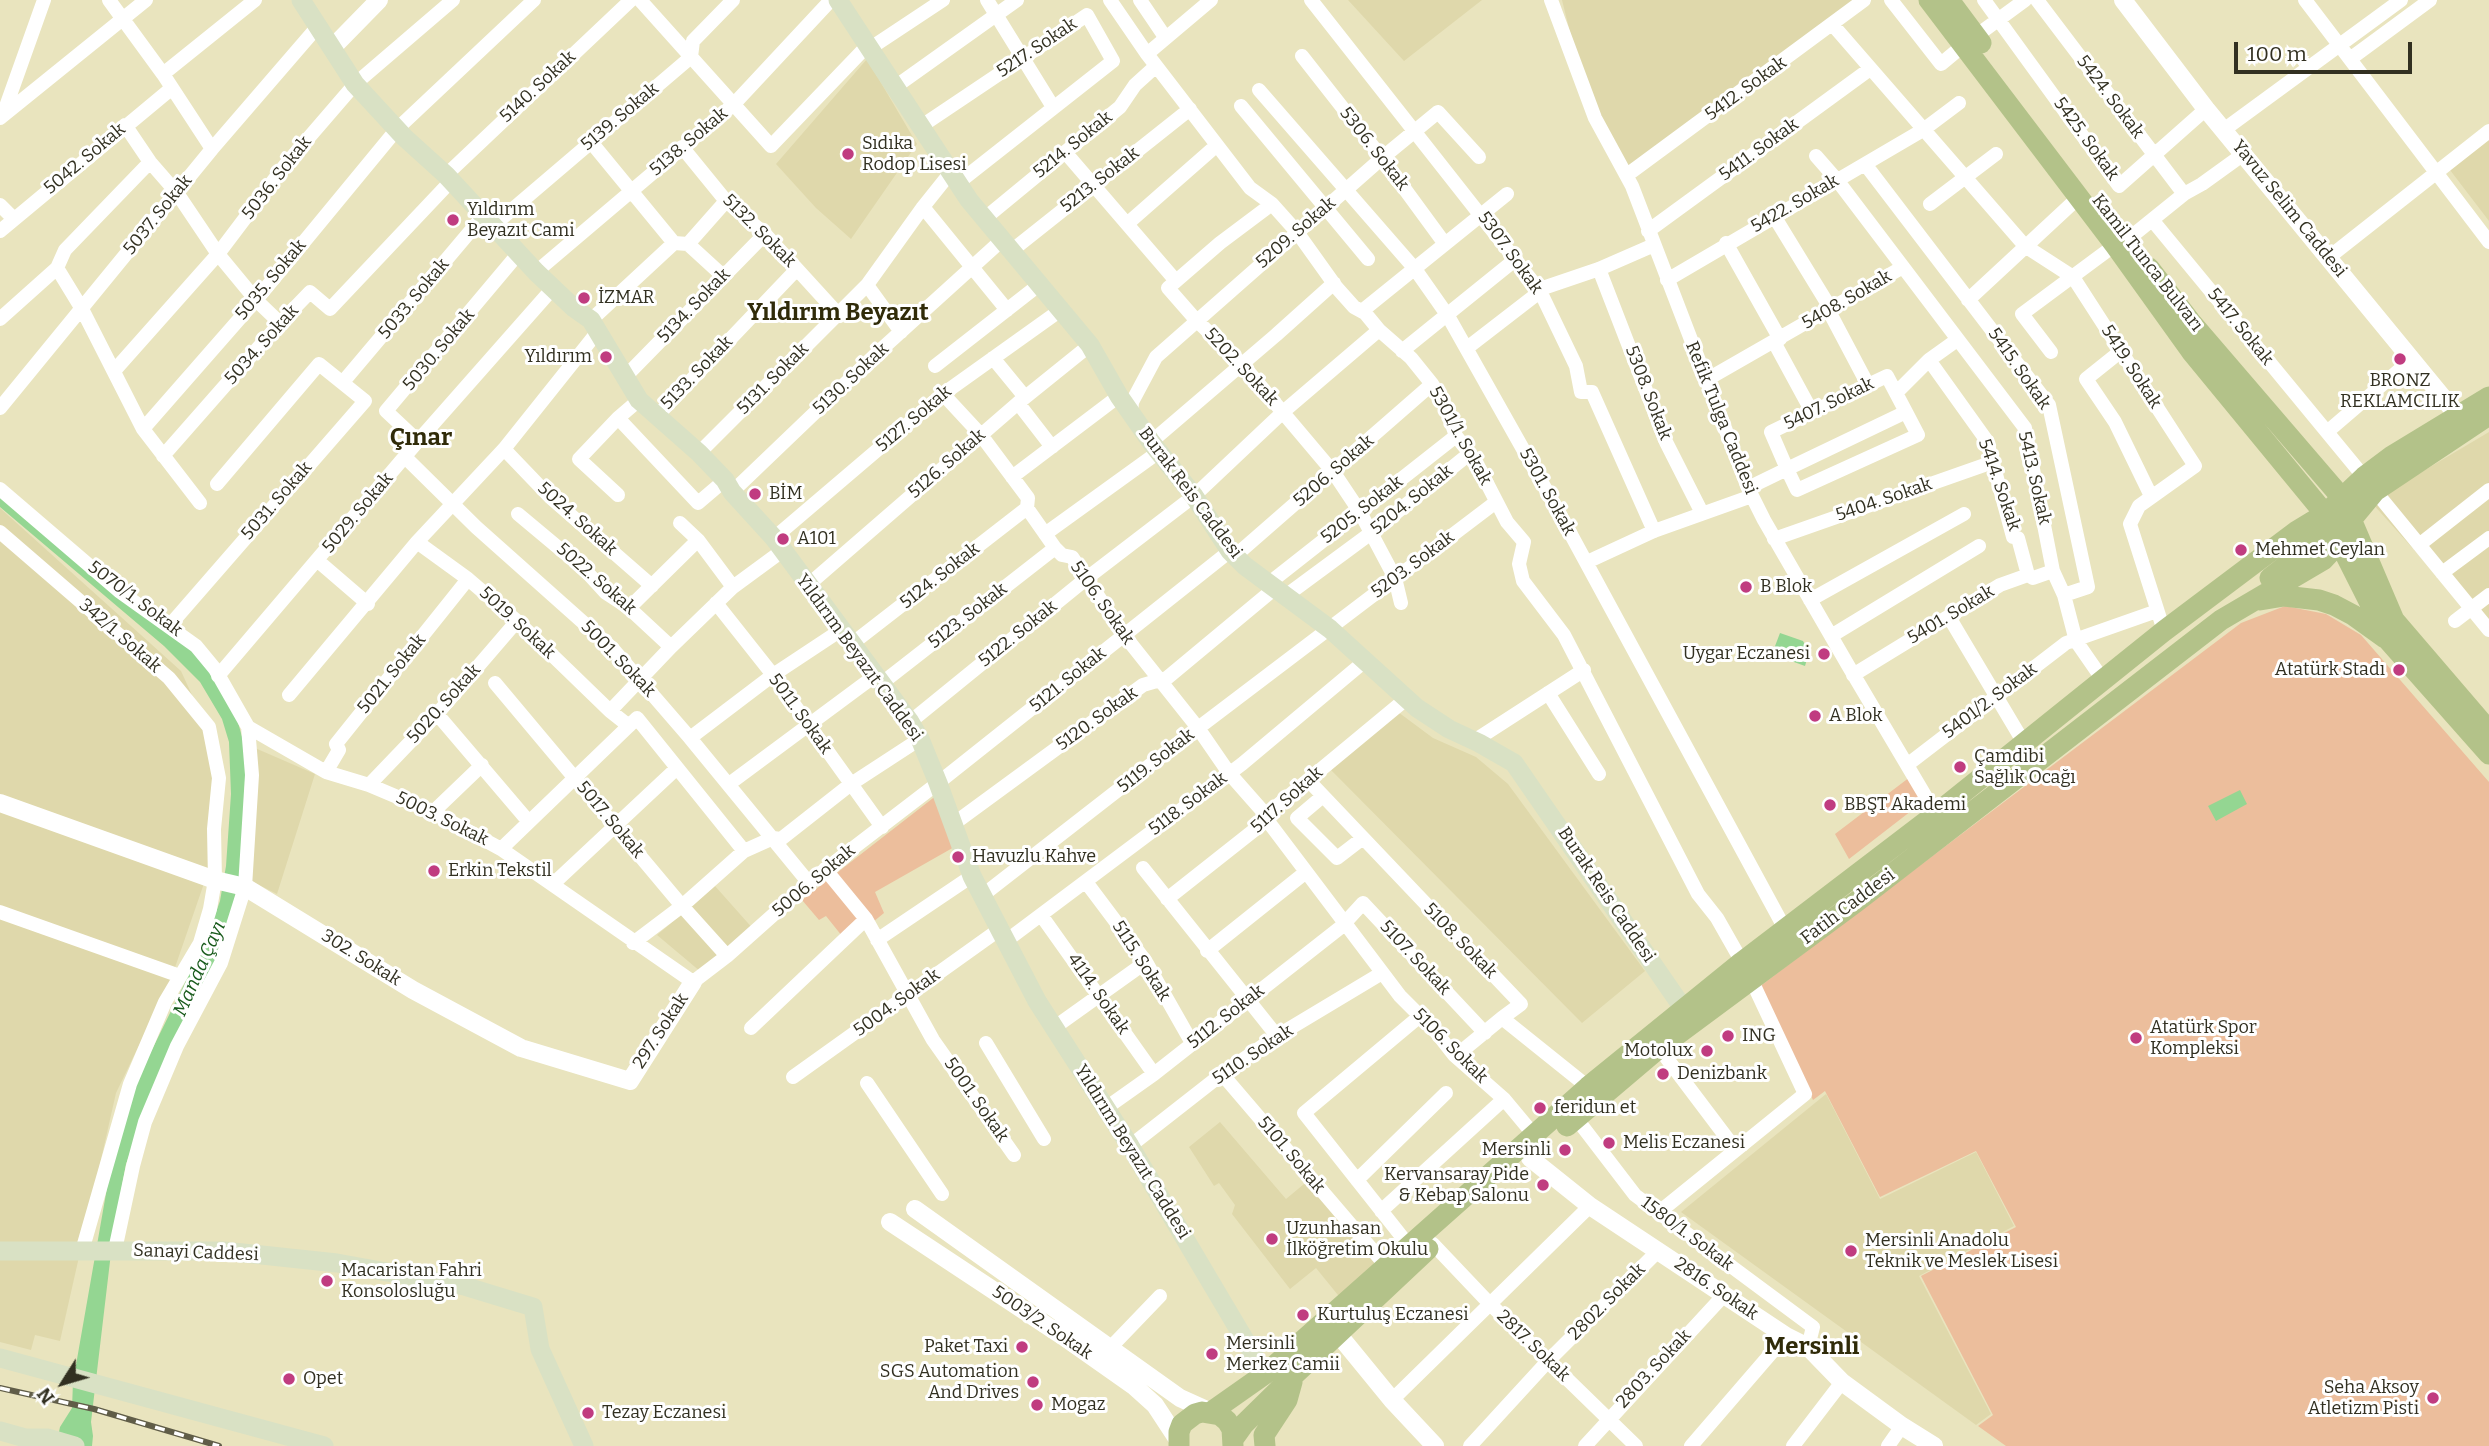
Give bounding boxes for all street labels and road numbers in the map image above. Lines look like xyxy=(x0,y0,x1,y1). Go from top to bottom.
street label: 5217. Sokak xyxy=(993,13,1081,83)
street label: 5140. Sokak xyxy=(496,46,580,128)
street label: 5424. Sokak xyxy=(2072,51,2148,143)
street label: 5412. Sokak xyxy=(1701,52,1791,126)
street label: 5139. Sokak xyxy=(577,78,663,156)
street label: 5425. Sokak xyxy=(2049,93,2123,185)
street label: 5138. Sokak xyxy=(646,103,732,181)
street label: 5306. Sokak xyxy=(1335,103,1413,195)
street label: 5214. Sokak xyxy=(1029,107,1117,183)
street label: 5411. Sokak xyxy=(1715,114,1803,186)
street label: 5042. Sokak xyxy=(40,119,130,199)
street label: 5036. Sokak xyxy=(238,132,316,224)
street label: Yavuz Selim Caddesi xyxy=(2227,136,2351,282)
street label: 5213. Sokak xyxy=(1056,143,1144,217)
street label: 5422. Sokak xyxy=(1747,170,1843,238)
street label: 5037. Sokak xyxy=(119,171,197,259)
street label: 5132. Sokak xyxy=(718,190,800,272)
street label: Kamil Tunca Bulvarı xyxy=(2087,190,2207,336)
street label: 5209. Sokak xyxy=(1252,193,1340,273)
street label: 5307. Sokak xyxy=(1473,208,1547,298)
street label: 5035. Sokak xyxy=(231,235,311,325)
street label: 5033. Sokak xyxy=(374,254,454,344)
street label: 5134. Sokak xyxy=(653,264,735,348)
street label: 5408. Sokak xyxy=(1798,266,1896,334)
street label: 5417. Sokak xyxy=(2202,284,2278,370)
street label: 5034. Sokak xyxy=(221,301,303,389)
street label: 5030. Sokak xyxy=(399,305,479,395)
street label: 5419. Sokak xyxy=(2096,321,2166,413)
street label: 5202. Sokak xyxy=(1200,324,1282,410)
street label: 5415. Sokak xyxy=(1983,324,2055,414)
street label: 5133. Sokak xyxy=(657,332,737,414)
street label: Refik Tulga Caddesi xyxy=(1680,338,1762,498)
street label: 5131. Sokak xyxy=(733,339,813,419)
street label: 5130. Sokak xyxy=(809,339,893,419)
street label: 5308. Sokak xyxy=(1620,343,1676,443)
street label: 5407. Sokak xyxy=(1781,373,1877,435)
street label: 5127. Sokak xyxy=(872,381,956,457)
street label: 5301/1. Sokak xyxy=(1424,383,1496,489)
street label: Burak Reis Caddesi xyxy=(1134,423,1246,563)
street label: 5126. Sokak xyxy=(904,425,990,503)
street label: 5413. Sokak xyxy=(2013,429,2055,527)
street label: 5206. Sokak xyxy=(1289,430,1379,512)
street label: 5414. Sokak xyxy=(1973,436,2025,534)
street label: 5301. Sokak xyxy=(1514,445,1580,539)
street label: 5031. Sokak xyxy=(237,457,317,545)
street label: 5204. Sokak xyxy=(1367,460,1457,540)
street label: 5029. Sokak xyxy=(318,468,398,558)
street label: 5205. Sokak xyxy=(1317,471,1407,549)
street label: 5404. Sokak xyxy=(1833,473,1935,527)
street label: 5024. Sokak xyxy=(533,478,621,560)
street label: 5203. Sokak xyxy=(1367,527,1459,603)
street label: 5022. Sokak xyxy=(552,538,640,620)
street label: 5124. Sokak xyxy=(896,538,984,614)
street label: 5070/1. Sokak xyxy=(84,557,186,641)
street label: 5106. Sokak xyxy=(1065,557,1139,649)
street label: Yıldırım Beyazıt Caddesi xyxy=(791,570,927,746)
street label: 5123. Sokak xyxy=(924,579,1012,653)
street label: 5401. Sokak xyxy=(1904,581,1998,649)
street label: 5019. Sokak xyxy=(475,582,559,664)
street label: 342/1. Sokak xyxy=(75,595,165,677)
street label: 5122. Sokak xyxy=(975,596,1061,672)
street label: 5001. Sokak xyxy=(576,616,660,702)
street label: 5021. Sokak xyxy=(353,630,431,718)
street label: 5121. Sokak xyxy=(1025,643,1111,717)
street label: 5401/2. Sokak xyxy=(1939,659,2041,743)
street label: 5020. Sokak xyxy=(403,660,485,748)
street label: 5011. Sokak xyxy=(764,670,836,758)
street label: 5120. Sokak xyxy=(1052,682,1142,756)
street label: 5119. Sokak xyxy=(1113,724,1199,798)
street label: 5117. Sokak xyxy=(1247,762,1327,838)
street label: 5118. Sokak xyxy=(1145,768,1231,840)
street label: 5017. Sokak xyxy=(572,777,648,863)
street label: 5003. Sokak xyxy=(392,787,492,851)
street label: Burak Reis Caddesi xyxy=(1553,823,1659,967)
street label: 5006. Sokak xyxy=(768,840,860,922)
street label: Fatih Caddesi xyxy=(1797,865,1899,949)
street label: 5108. Sokak xyxy=(1419,899,1501,983)
street label: 5107. Sokak xyxy=(1375,916,1455,1000)
street label: 5115. Sokak xyxy=(1107,917,1175,1005)
street label: 302. Sokak xyxy=(317,925,405,991)
street label: 4114. Sokak xyxy=(1062,949,1134,1039)
street label: 5004. Sokak xyxy=(850,965,944,1041)
street label: 5112. Sokak xyxy=(1183,980,1269,1054)
street label: 297. Sokak xyxy=(629,989,693,1073)
street label: 5106. Sokak xyxy=(1408,1004,1492,1088)
street label: 5110. Sokak xyxy=(1209,1020,1297,1090)
street label: 5001. Sokak xyxy=(939,1054,1013,1146)
street label: Yıldırım Beyazıt Caddesi xyxy=(1070,1061,1194,1243)
street label: 5101. Sokak xyxy=(1253,1112,1329,1198)
street label: 1580/1. Sokak xyxy=(1636,1192,1738,1276)
street label: Sanayi Caddesi xyxy=(133,1240,259,1266)
street label: 2816. Sokak xyxy=(1670,1253,1762,1325)
street label: 2802. Sokak xyxy=(1564,1259,1650,1345)
street label: 5003/2. Sokak xyxy=(988,1281,1096,1365)
street label: 2817. Sokak xyxy=(1492,1306,1574,1386)
street label: 2803. Sokak xyxy=(1612,1325,1696,1413)

